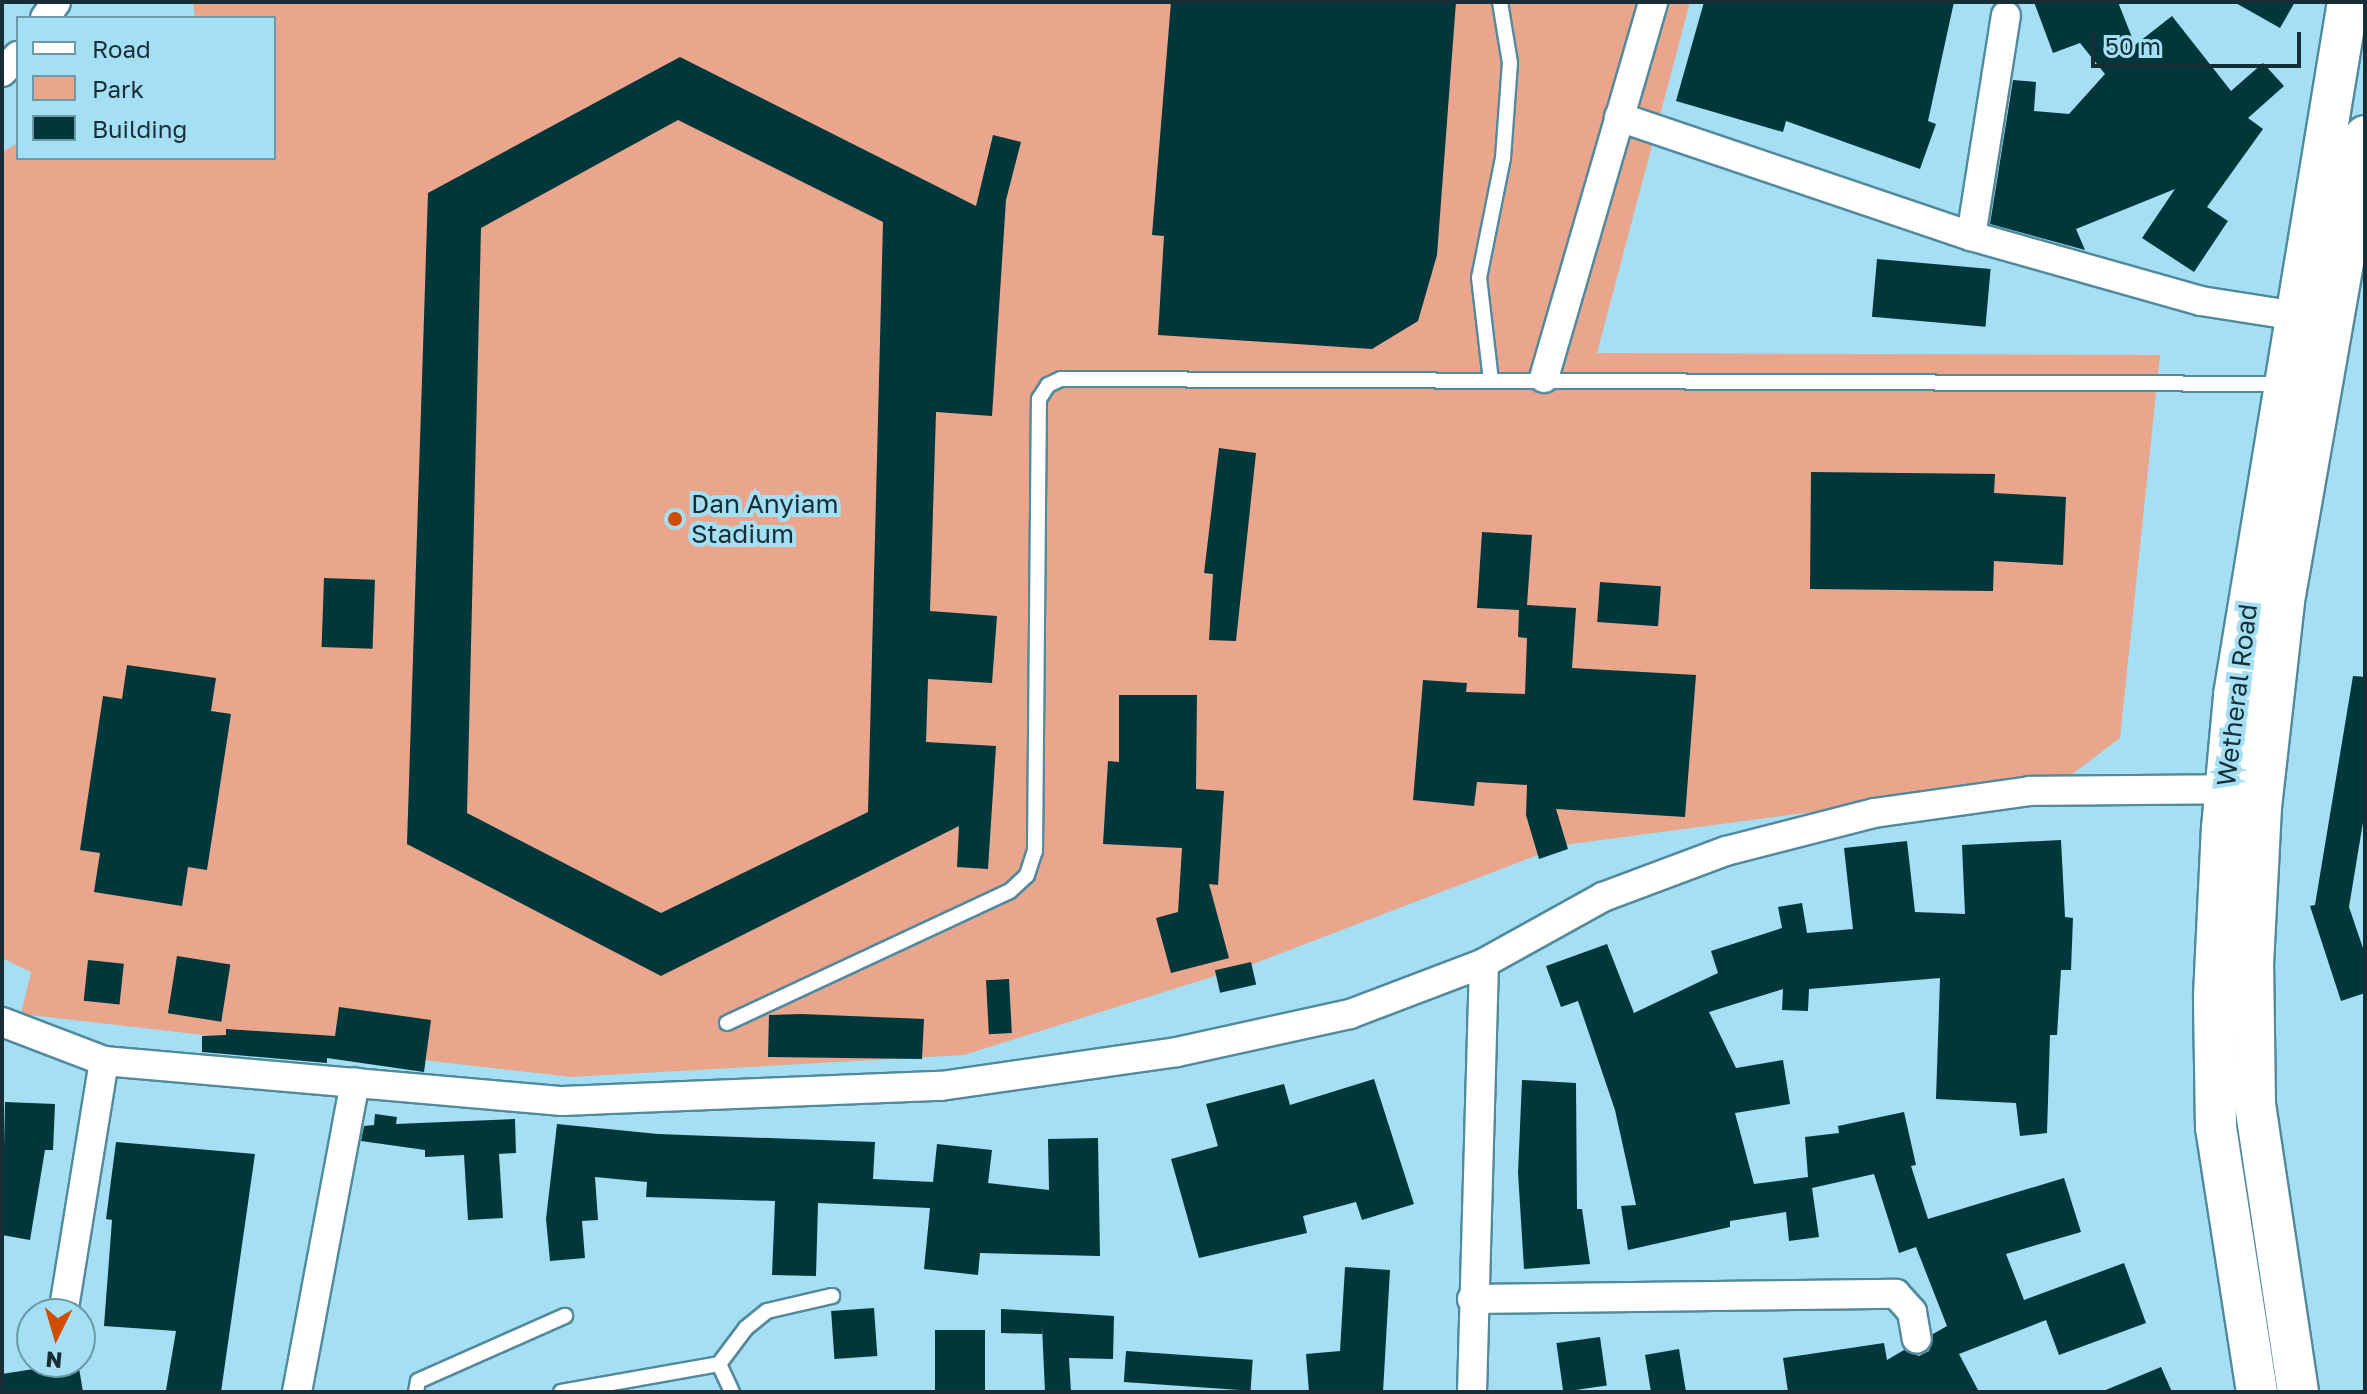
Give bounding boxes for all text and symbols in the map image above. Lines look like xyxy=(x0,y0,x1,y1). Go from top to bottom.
legend xyxy=(16,16,276,160)
scale bar xyxy=(2095,16,2305,66)
text: 50 m xyxy=(2105,31,2161,60)
text: Road xyxy=(92,34,151,63)
text: Park xyxy=(92,74,144,103)
text: Building xyxy=(92,114,187,143)
place label: Dan Anyiam Stadium xyxy=(691,488,838,550)
marker: Dan Anyiam Stadium xyxy=(666,510,684,528)
street label: Wetheral Road xyxy=(2210,602,2264,788)
north arrow xyxy=(16,1298,96,1378)
text: N xyxy=(45,1346,64,1375)

